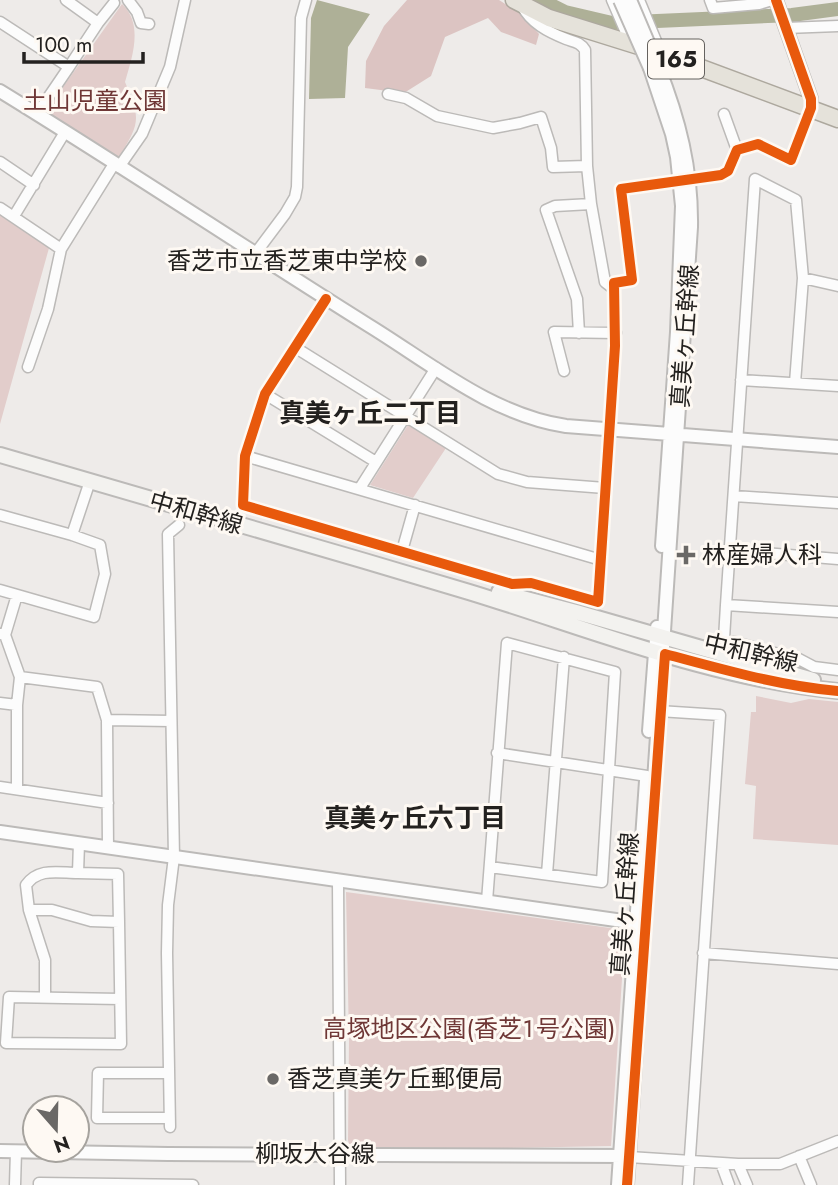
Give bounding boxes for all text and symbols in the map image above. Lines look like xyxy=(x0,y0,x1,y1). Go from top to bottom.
scale bar xyxy=(24,21,144,65)
text: 100 m xyxy=(35,30,92,60)
road number: 165 xyxy=(648,40,704,78)
park label: 土山児童公園 xyxy=(23,83,167,118)
place label: 香芝市立香芝東中学校 xyxy=(167,243,407,278)
marker: 香芝市立香芝東中学校 xyxy=(413,253,429,269)
street label: 真美ヶ丘幹線 xyxy=(662,263,707,409)
district label: 真美ヶ丘二丁目 xyxy=(279,394,461,432)
street label: 中和幹線 xyxy=(145,482,247,543)
place label: 林産婦人科 xyxy=(702,537,822,572)
marker: 林産婦人科 xyxy=(676,545,696,565)
street label: 中和幹線 xyxy=(700,625,802,680)
district label: 真美ヶ丘六丁目 xyxy=(324,799,506,837)
street label: 真美ヶ丘幹線 xyxy=(602,831,647,977)
park label: 高塚地区公園(香芝１号公園) xyxy=(323,1011,615,1046)
place label: 香芝真美ケ丘郵便局 xyxy=(287,1061,503,1096)
marker: 香芝真美ケ丘郵便局 xyxy=(265,1071,281,1087)
north arrow xyxy=(21,1094,91,1164)
text: N xyxy=(50,1129,73,1160)
street label: 柳坂大谷線 xyxy=(255,1136,375,1171)

